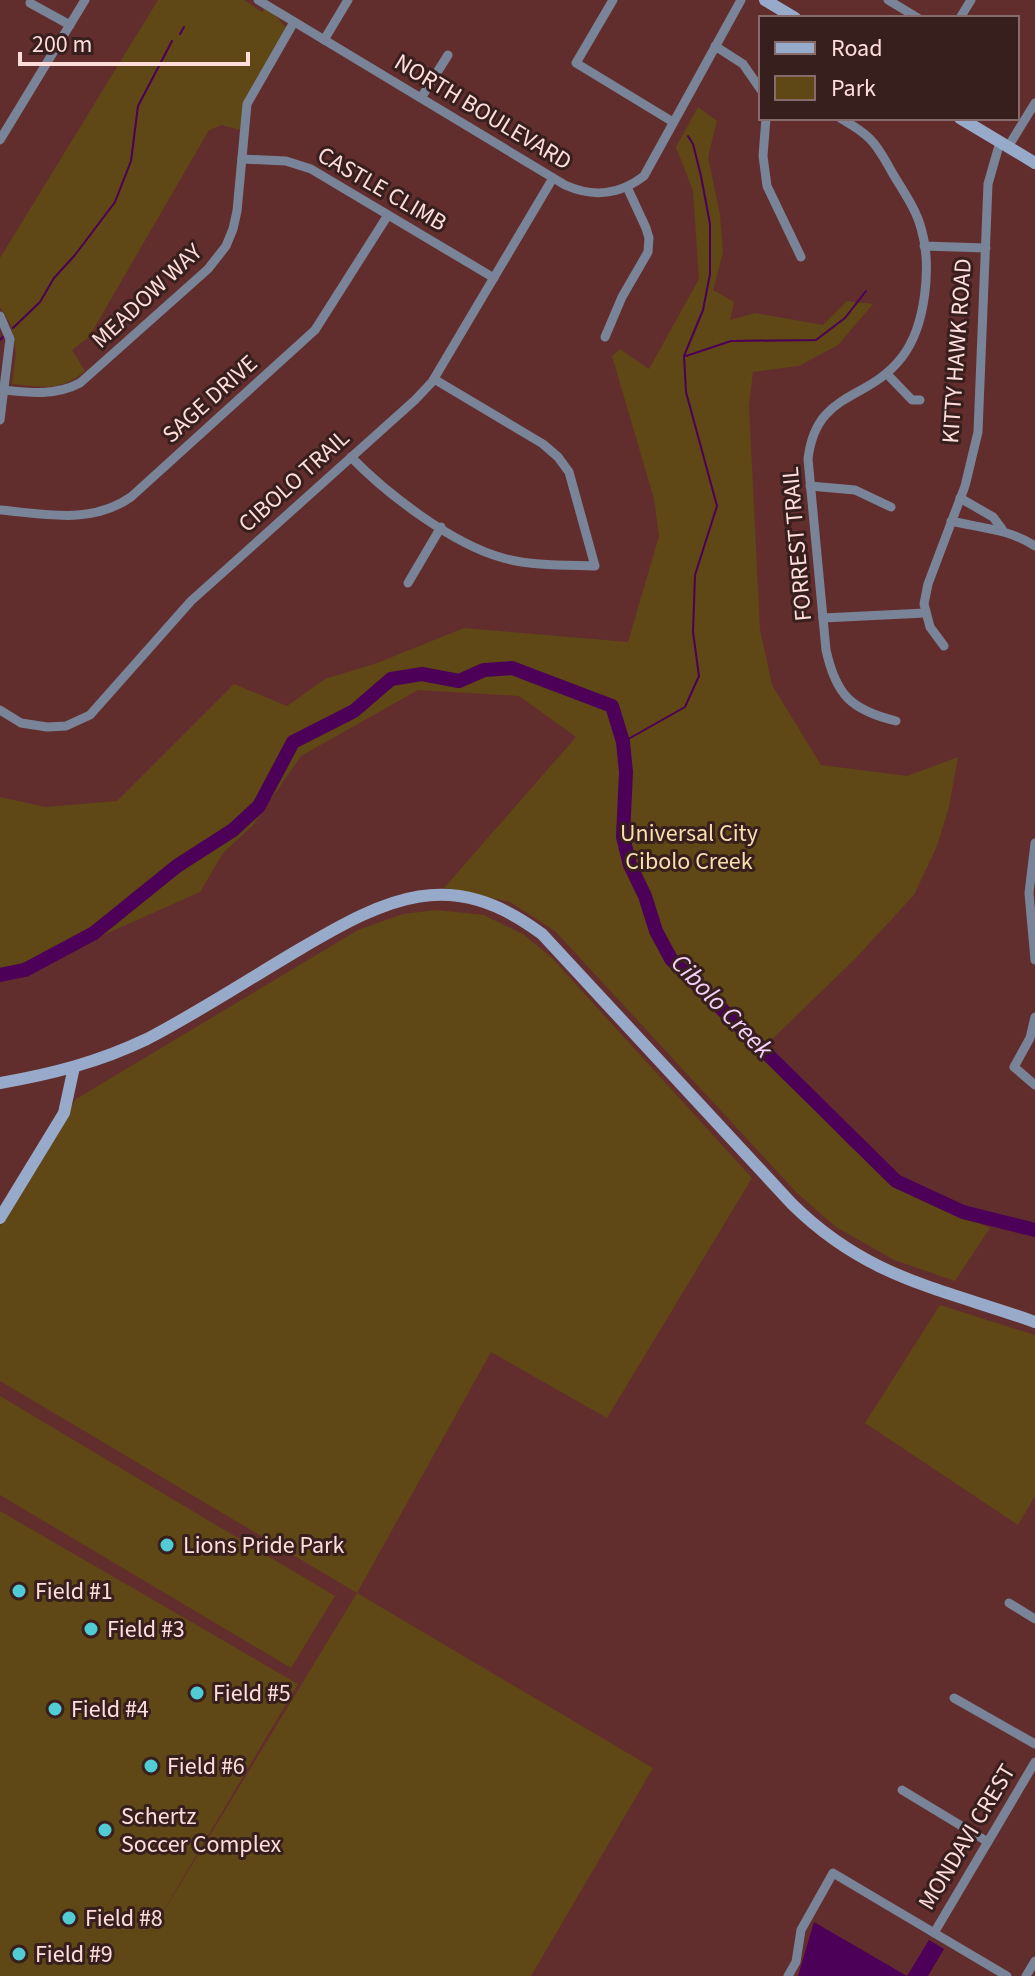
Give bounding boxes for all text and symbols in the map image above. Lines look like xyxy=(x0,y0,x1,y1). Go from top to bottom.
scale bar xyxy=(20,16,248,66)
legend xyxy=(759,16,1019,120)
text: 200 m xyxy=(32,27,92,62)
text: Road xyxy=(831,31,883,66)
street label: NORTH BOULEVARD xyxy=(388,45,578,179)
text: Park xyxy=(831,71,876,106)
street label: CASTLE CLIMB xyxy=(311,138,453,240)
street label: MEADOW WAY xyxy=(84,235,211,357)
street label: KITTY HAWK ROAD xyxy=(933,257,981,445)
street label: SAGE DRIVE xyxy=(155,347,265,451)
street label: CIBOLO TRAIL xyxy=(231,421,358,541)
street label: FORREST TRAIL xyxy=(773,465,821,623)
park label: Universal City Cibolo Creek xyxy=(620,816,758,879)
water label: Cibolo Creek xyxy=(662,945,782,1067)
place label: Lions Pride Park xyxy=(183,1528,344,1563)
marker: Lions Pride Park xyxy=(158,1536,176,1554)
place label: Field #1 xyxy=(35,1574,113,1609)
marker: Field #1 xyxy=(10,1582,28,1600)
place label: Field #3 xyxy=(107,1612,185,1647)
marker: Field #3 xyxy=(82,1620,100,1638)
place label: Field #5 xyxy=(213,1676,291,1711)
marker: Field #5 xyxy=(188,1684,206,1702)
place label: Field #4 xyxy=(71,1692,149,1727)
marker: Field #4 xyxy=(46,1700,64,1718)
place label: Field #6 xyxy=(167,1749,245,1784)
marker: Field #6 xyxy=(142,1757,160,1775)
street label: MONDAVI CREST xyxy=(910,1757,1025,1917)
place label: Schertz Soccer Complex xyxy=(121,1799,282,1862)
marker: Schertz Soccer Complex xyxy=(96,1821,114,1839)
place label: Field #8 xyxy=(85,1901,163,1936)
marker: Field #8 xyxy=(60,1909,78,1927)
place label: Field #9 xyxy=(35,1937,113,1972)
marker: Field #9 xyxy=(10,1945,28,1963)

